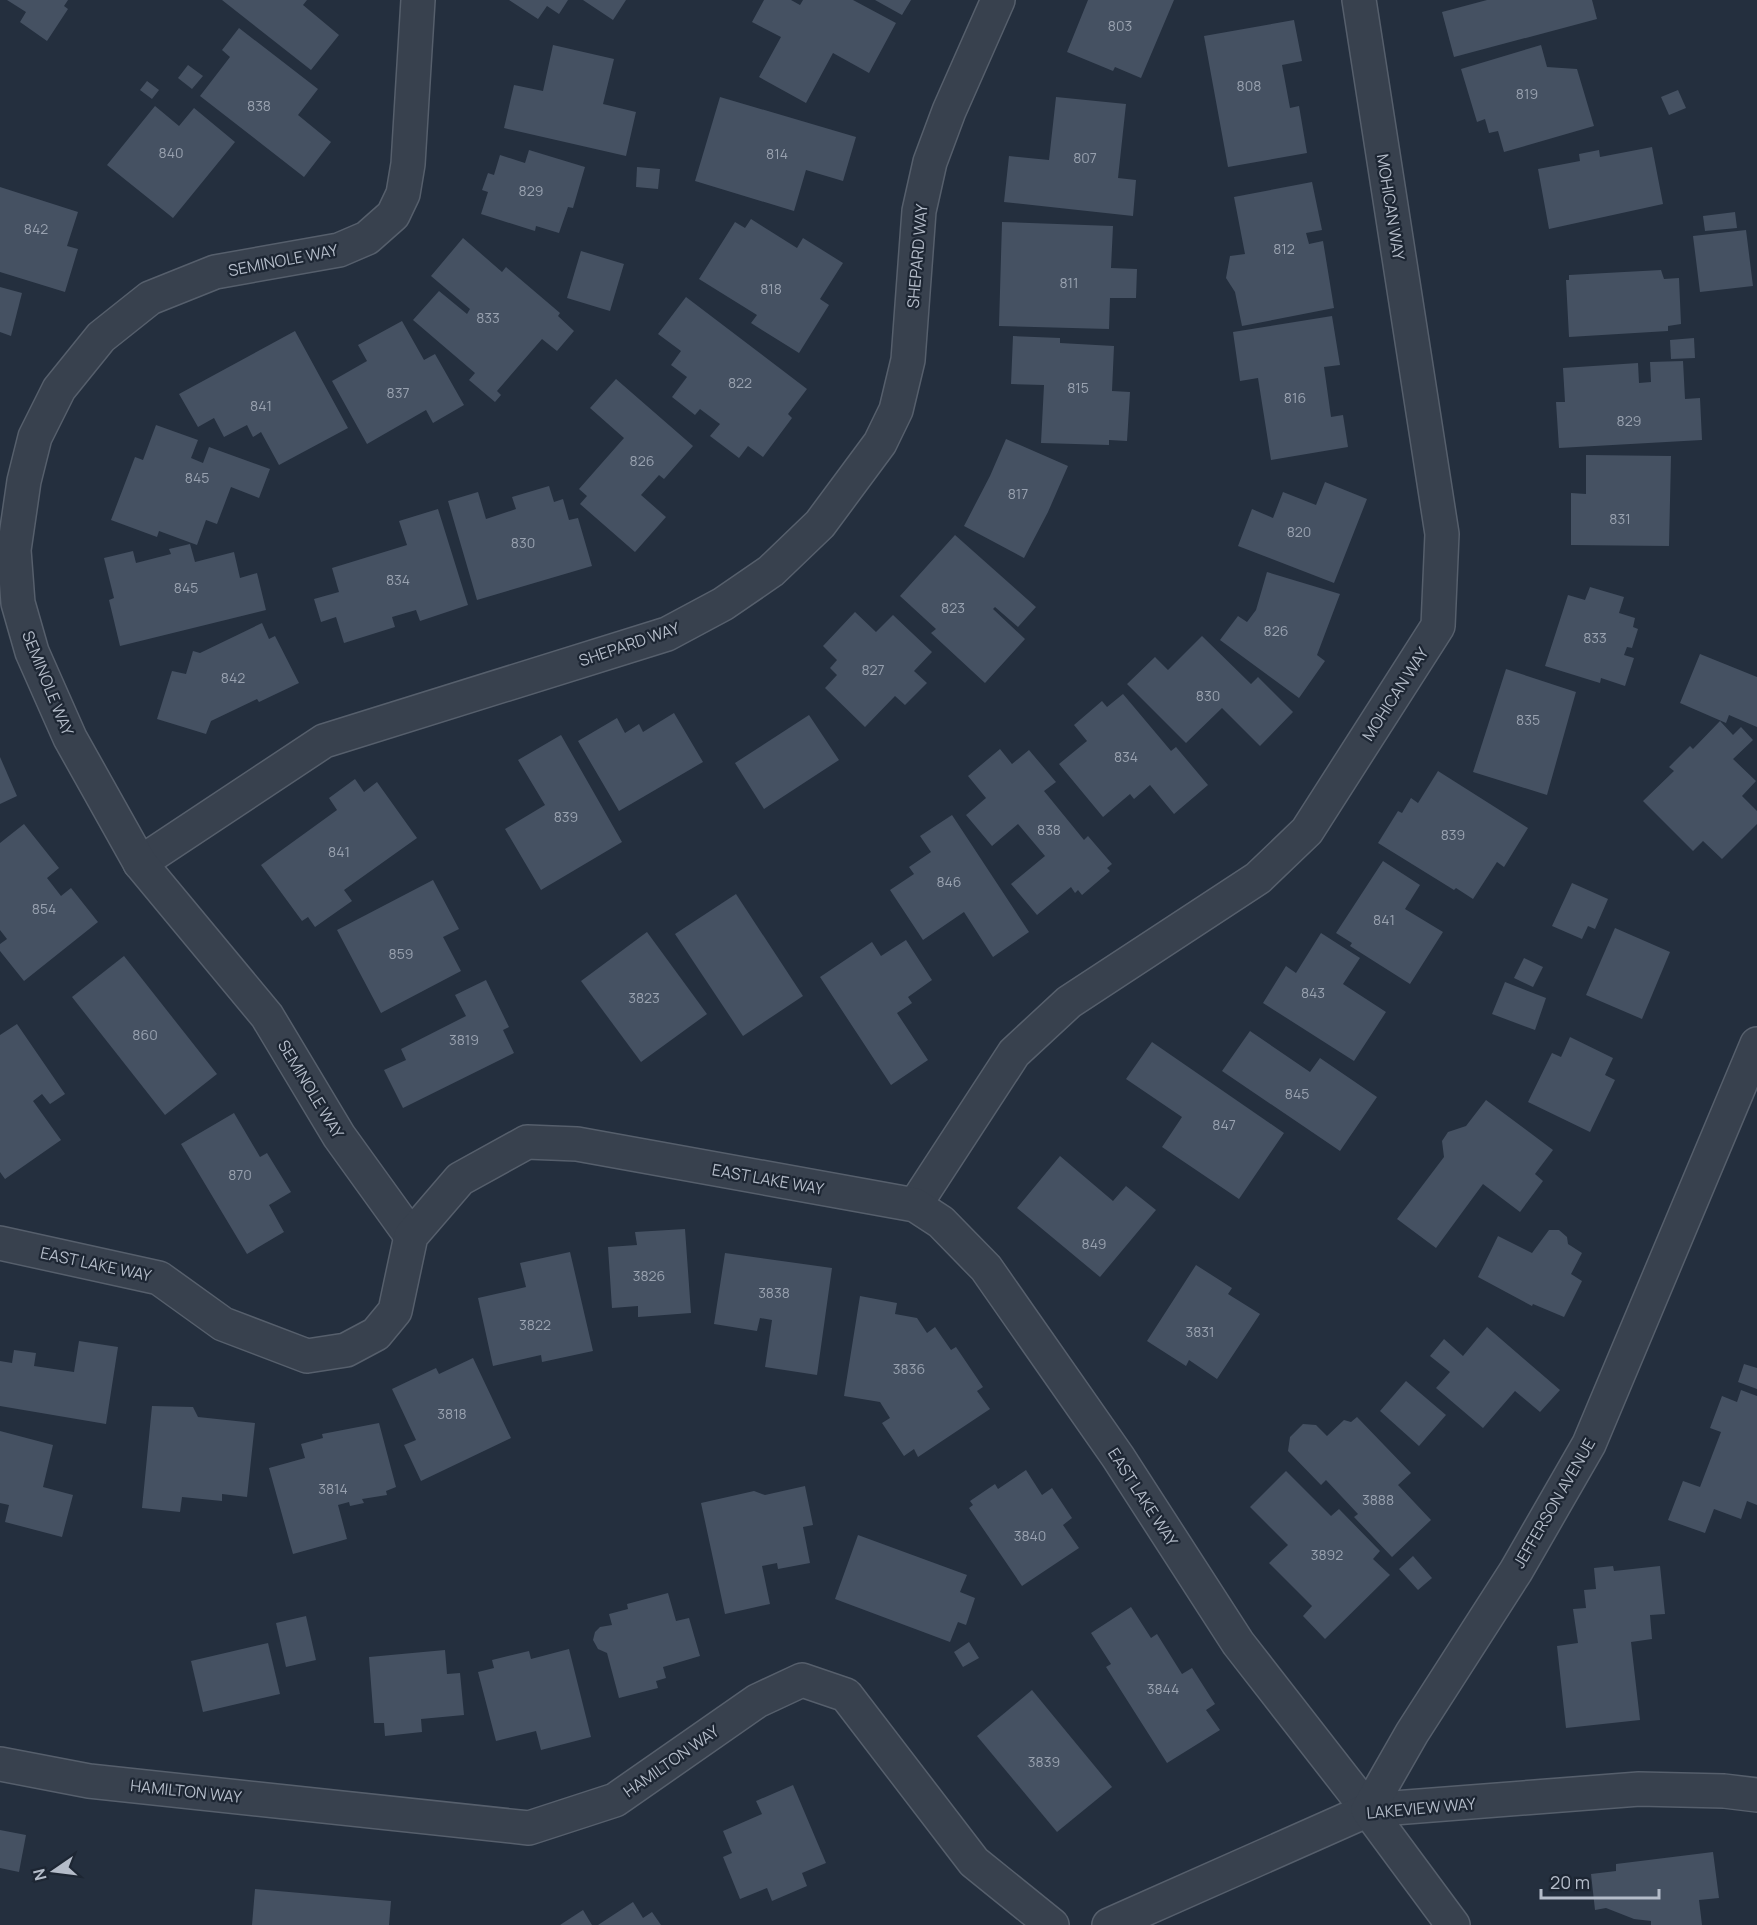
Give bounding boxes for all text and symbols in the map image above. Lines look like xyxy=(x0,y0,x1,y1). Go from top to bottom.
house number: 803 xyxy=(1108,16,1132,35)
house number: 808 xyxy=(1237,76,1261,95)
house number: 819 xyxy=(1516,84,1538,103)
house number: 838 xyxy=(247,96,271,115)
house number: 840 xyxy=(159,143,183,162)
house number: 814 xyxy=(766,144,788,163)
house number: 807 xyxy=(1073,148,1097,167)
street label: MOHICAN WAY xyxy=(1372,152,1410,262)
house number: 829 xyxy=(519,181,543,200)
street label: SHEPARD WAY xyxy=(901,203,933,309)
house number: 842 xyxy=(24,219,48,238)
street label: SEMINOLE WAY xyxy=(226,239,340,281)
house number: 812 xyxy=(1273,239,1295,258)
house number: 811 xyxy=(1059,273,1079,292)
house number: 818 xyxy=(760,279,782,298)
house number: 833 xyxy=(476,308,500,327)
house number: 822 xyxy=(728,373,752,392)
house number: 815 xyxy=(1067,378,1089,397)
house number: 837 xyxy=(387,383,409,402)
house number: 816 xyxy=(1284,388,1306,407)
house number: 841 xyxy=(250,396,272,415)
house number: 829 xyxy=(1617,411,1641,430)
house number: 826 xyxy=(630,451,654,470)
house number: 845 xyxy=(185,468,209,487)
house number: 817 xyxy=(1008,484,1028,503)
house number: 831 xyxy=(1609,509,1631,528)
house number: 820 xyxy=(1287,522,1311,541)
house number: 830 xyxy=(511,533,535,552)
house number: 834 xyxy=(386,570,410,589)
house number: 845 xyxy=(174,578,198,597)
house number: 823 xyxy=(941,598,965,617)
street label: SHEPARD WAY xyxy=(576,616,682,671)
house number: 826 xyxy=(1264,621,1288,640)
street label: SEMINOLE WAY xyxy=(17,627,79,739)
house number: 833 xyxy=(1583,628,1607,647)
street label: MOHICAN WAY xyxy=(1357,643,1433,745)
house number: 827 xyxy=(861,660,885,679)
house number: 842 xyxy=(221,668,245,687)
house number: 830 xyxy=(1196,686,1220,705)
house number: 835 xyxy=(1516,710,1540,729)
house number: 834 xyxy=(1114,747,1138,766)
house number: 839 xyxy=(554,807,578,826)
house number: 838 xyxy=(1037,820,1061,839)
house number: 839 xyxy=(1441,825,1465,844)
house number: 841 xyxy=(328,842,350,861)
house number: 846 xyxy=(936,872,962,891)
house number: 854 xyxy=(32,899,56,918)
house number: 841 xyxy=(1373,910,1395,929)
house number: 859 xyxy=(389,944,413,963)
house number: 843 xyxy=(1301,983,1325,1002)
house number: 3823 xyxy=(628,988,660,1007)
house number: 860 xyxy=(132,1025,158,1044)
house number: 3819 xyxy=(449,1030,479,1049)
street label: SEMINOLE WAY xyxy=(273,1036,349,1142)
house number: 845 xyxy=(1285,1084,1309,1103)
house number: 847 xyxy=(1212,1115,1236,1134)
street label: EAST LAKE WAY xyxy=(710,1158,826,1200)
house number: 870 xyxy=(228,1165,252,1184)
house number: 849 xyxy=(1082,1234,1106,1253)
street label: EAST LAKE WAY xyxy=(38,1241,154,1287)
house number: 3826 xyxy=(633,1266,665,1285)
house number: 3838 xyxy=(758,1283,790,1302)
house number: 3822 xyxy=(519,1315,551,1334)
house number: 3831 xyxy=(1185,1322,1215,1341)
house number: 3836 xyxy=(893,1359,925,1378)
house number: 3818 xyxy=(437,1404,467,1423)
street label: JEFFERSON AVENUE xyxy=(1508,1434,1600,1572)
street label: EAST LAKE WAY xyxy=(1103,1444,1183,1551)
house number: 3814 xyxy=(318,1479,348,1498)
house number: 3888 xyxy=(1362,1490,1394,1509)
house number: 3840 xyxy=(1014,1526,1046,1545)
house number: 3892 xyxy=(1311,1545,1343,1564)
house number: 3844 xyxy=(1147,1679,1179,1698)
street label: HAMILTON WAY xyxy=(619,1720,723,1802)
house number: 3839 xyxy=(1028,1752,1060,1771)
street label: HAMILTON WAY xyxy=(129,1774,243,1808)
street label: LAKEVIEW WAY xyxy=(1365,1792,1477,1824)
north arrow xyxy=(24,1841,84,1901)
scale bar xyxy=(1541,1862,1660,1900)
text: N xyxy=(27,1866,52,1883)
text: 20 m xyxy=(1550,1870,1590,1894)

